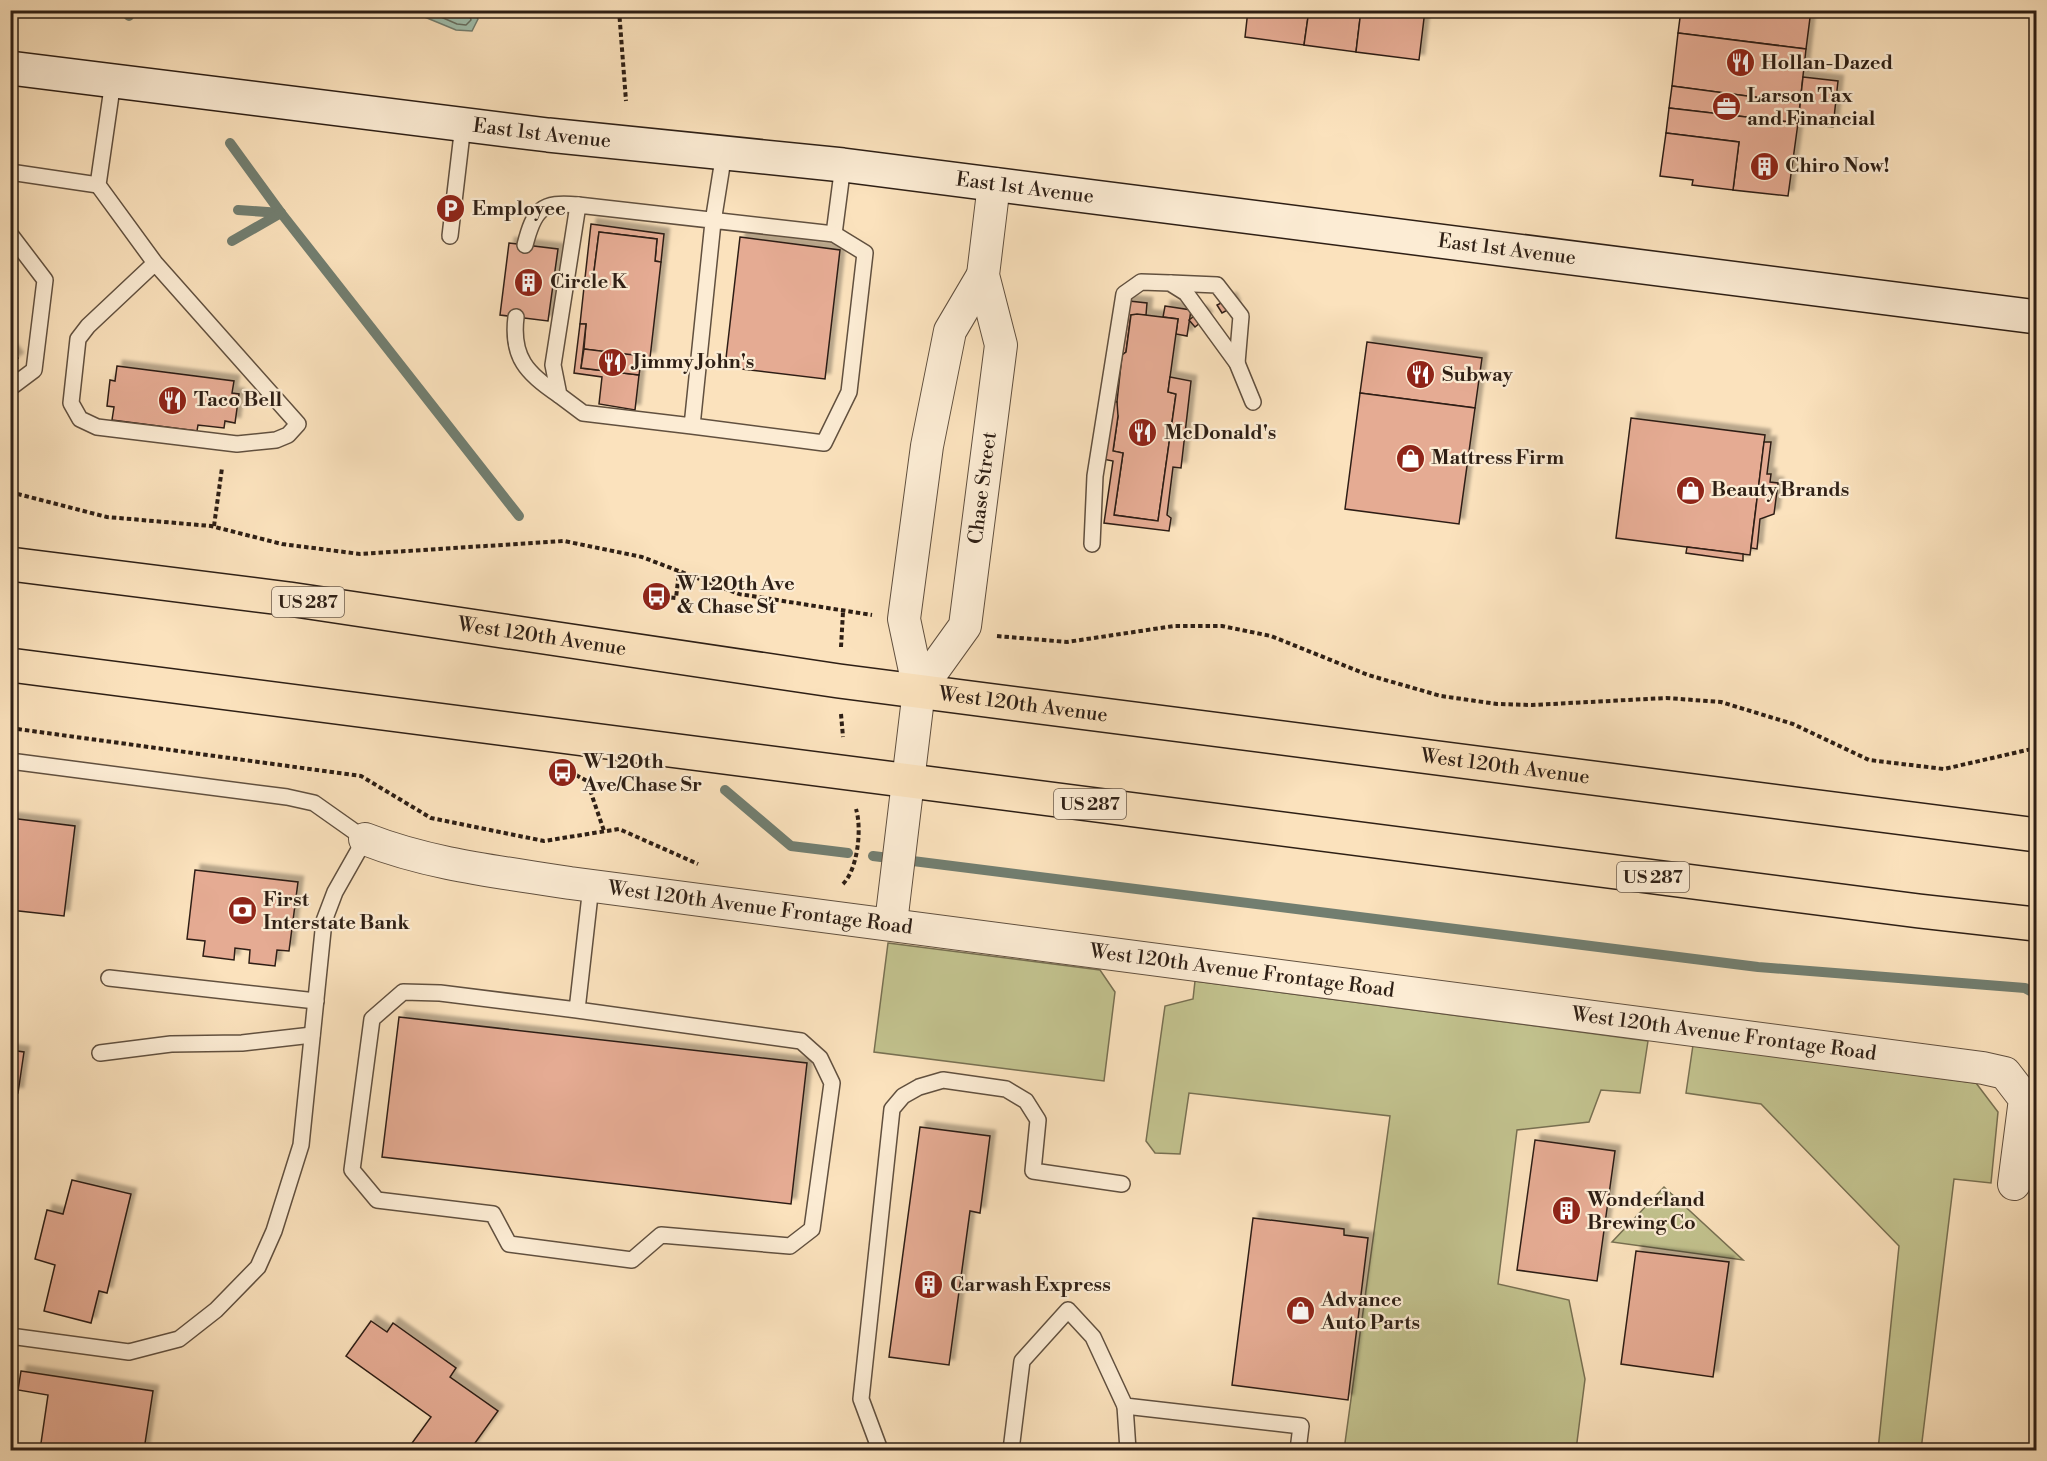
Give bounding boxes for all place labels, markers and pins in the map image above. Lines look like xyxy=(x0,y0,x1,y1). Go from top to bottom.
restaurant icon: Hollan-Dazed xyxy=(1724,47,1756,79)
place label: Hollan-Dazed xyxy=(1761,51,1893,76)
place label: Larson Tax and Financial xyxy=(1747,84,1876,132)
office icon: Larson Tax and Financial xyxy=(1710,91,1742,123)
building icon: Chiro Now! xyxy=(1748,150,1780,182)
place label: Chiro Now! xyxy=(1785,154,1890,179)
parking icon: Employee xyxy=(435,193,467,225)
place label: Employee xyxy=(472,197,566,222)
building icon: Circle K xyxy=(513,266,545,298)
place label: Circle K xyxy=(550,270,628,295)
restaurant icon: Jimmy John's xyxy=(596,346,628,378)
place label: Jimmy John's xyxy=(630,350,754,375)
restaurant icon: Subway xyxy=(1405,359,1437,391)
place label: Subway xyxy=(1442,363,1514,388)
restaurant icon: Taco Bell xyxy=(157,384,189,416)
place label: Taco Bell xyxy=(194,388,283,413)
restaurant icon: McDonald's xyxy=(1127,417,1159,449)
place label: McDonald's xyxy=(1164,421,1276,446)
shop icon: Mattress Firm xyxy=(1394,442,1426,474)
place label: Mattress Firm xyxy=(1431,446,1564,471)
shop icon: Beauty Brands xyxy=(1674,474,1706,506)
place label: Beauty Brands xyxy=(1711,478,1849,503)
place label: W 120th Ave & Chase St xyxy=(676,572,795,620)
bus stop icon: W 120th Ave & Chase St xyxy=(640,580,672,612)
place label: W 120th Ave/Chase Sr xyxy=(582,750,702,798)
bus stop icon: W 120th Ave/Chase Sr xyxy=(546,757,578,789)
place label: First Interstate Bank xyxy=(263,888,410,936)
bank icon: First Interstate Bank xyxy=(226,895,258,927)
place label: Wonderland Brewing Co xyxy=(1586,1188,1706,1236)
building icon: Wonderland Brewing Co xyxy=(1550,1195,1582,1227)
building icon: Carwash Express xyxy=(913,1269,945,1301)
place label: Carwash Express xyxy=(950,1273,1111,1298)
place label: Advance Auto Parts xyxy=(1320,1288,1420,1336)
shop icon: Advance Auto Parts xyxy=(1284,1295,1316,1327)

